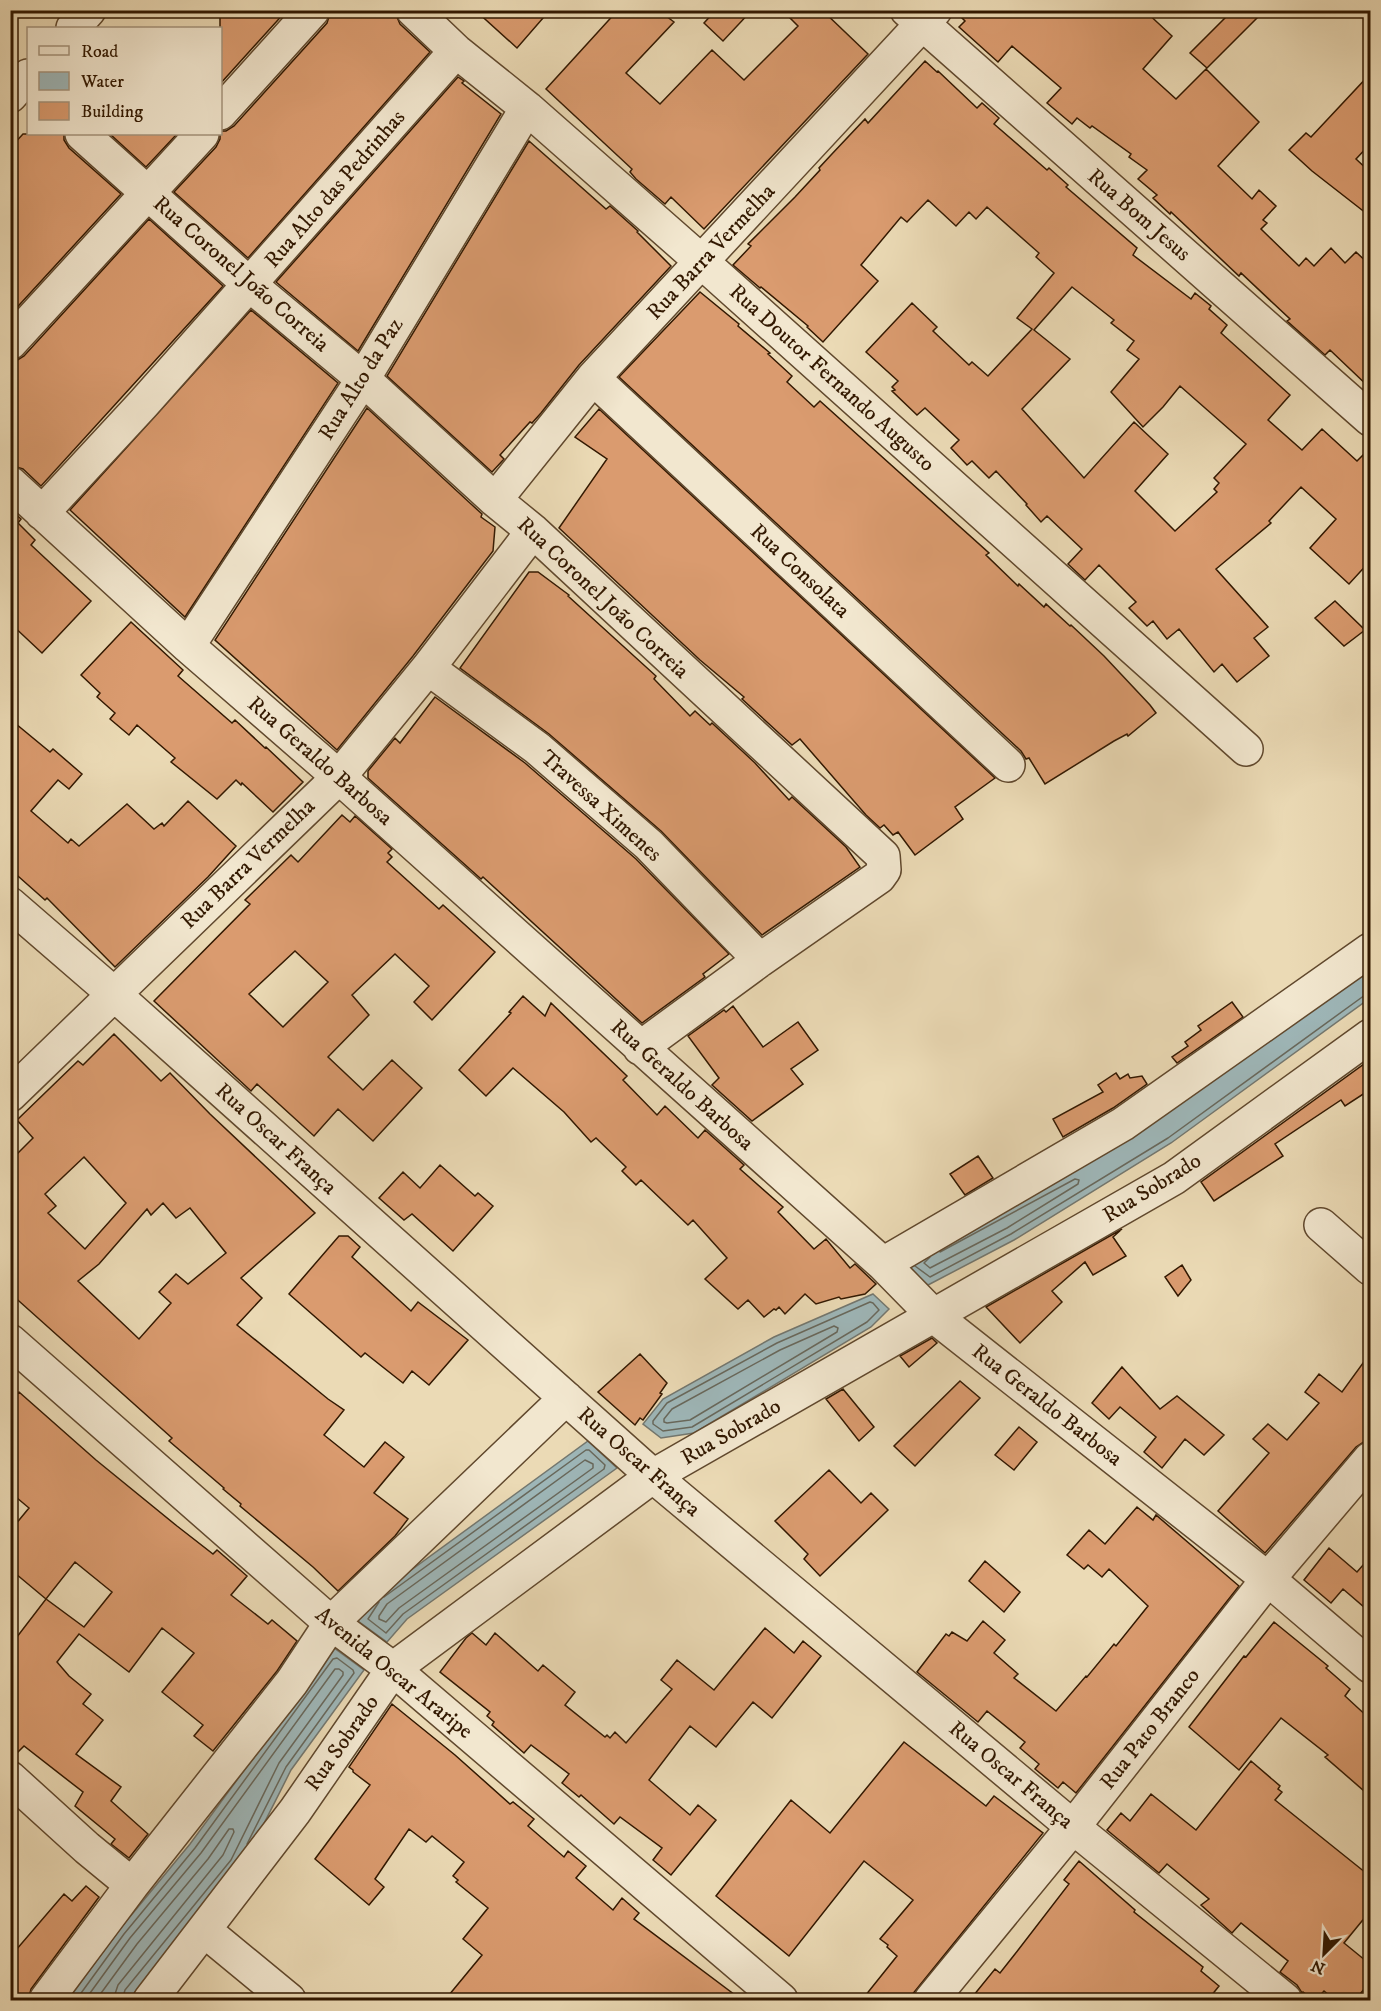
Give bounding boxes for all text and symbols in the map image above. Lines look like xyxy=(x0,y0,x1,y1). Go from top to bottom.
legend xyxy=(27,27,222,135)
text: Road xyxy=(81,41,118,63)
text: Water xyxy=(80,71,124,93)
text: Building xyxy=(81,101,143,123)
street label: Rua Alto das Pedrinhas xyxy=(259,104,411,274)
street label: Rua Bom Jesus xyxy=(1082,163,1196,267)
street label: Rua Barra Vermelha xyxy=(641,178,781,326)
street label: Rua Coronel João Correia xyxy=(147,190,335,358)
street label: Rua Doutor Fernando Augusto xyxy=(724,278,940,478)
street label: Rua Alto da Paz xyxy=(313,313,410,445)
street label: Rua Coronel João Correia xyxy=(512,511,695,685)
street label: Rua Consolata xyxy=(745,518,856,624)
street label: Rua Geraldo Barbosa xyxy=(242,691,399,832)
street label: Travessa Ximenes xyxy=(535,744,667,868)
street label: Rua Barra Vermelha xyxy=(175,793,321,935)
street label: Rua Geraldo Barbosa xyxy=(605,1014,760,1157)
street label: Rua Oscar França xyxy=(210,1077,343,1201)
street label: Rua Sobrado xyxy=(1098,1147,1206,1229)
street label: Rua Geraldo Barbosa xyxy=(966,1338,1128,1473)
street label: Rua Sobrado xyxy=(676,1393,786,1471)
street label: Rua Oscar França xyxy=(572,1401,707,1523)
street label: Avenida Oscar Araripe xyxy=(310,1601,478,1745)
street label: Rua Pato Branco xyxy=(1094,1663,1206,1795)
street label: Rua Sobrado xyxy=(299,1690,385,1796)
street label: Rua Oscar França xyxy=(943,1715,1079,1835)
north arrow xyxy=(1294,1924,1354,1984)
text: N xyxy=(1308,1955,1328,1979)

